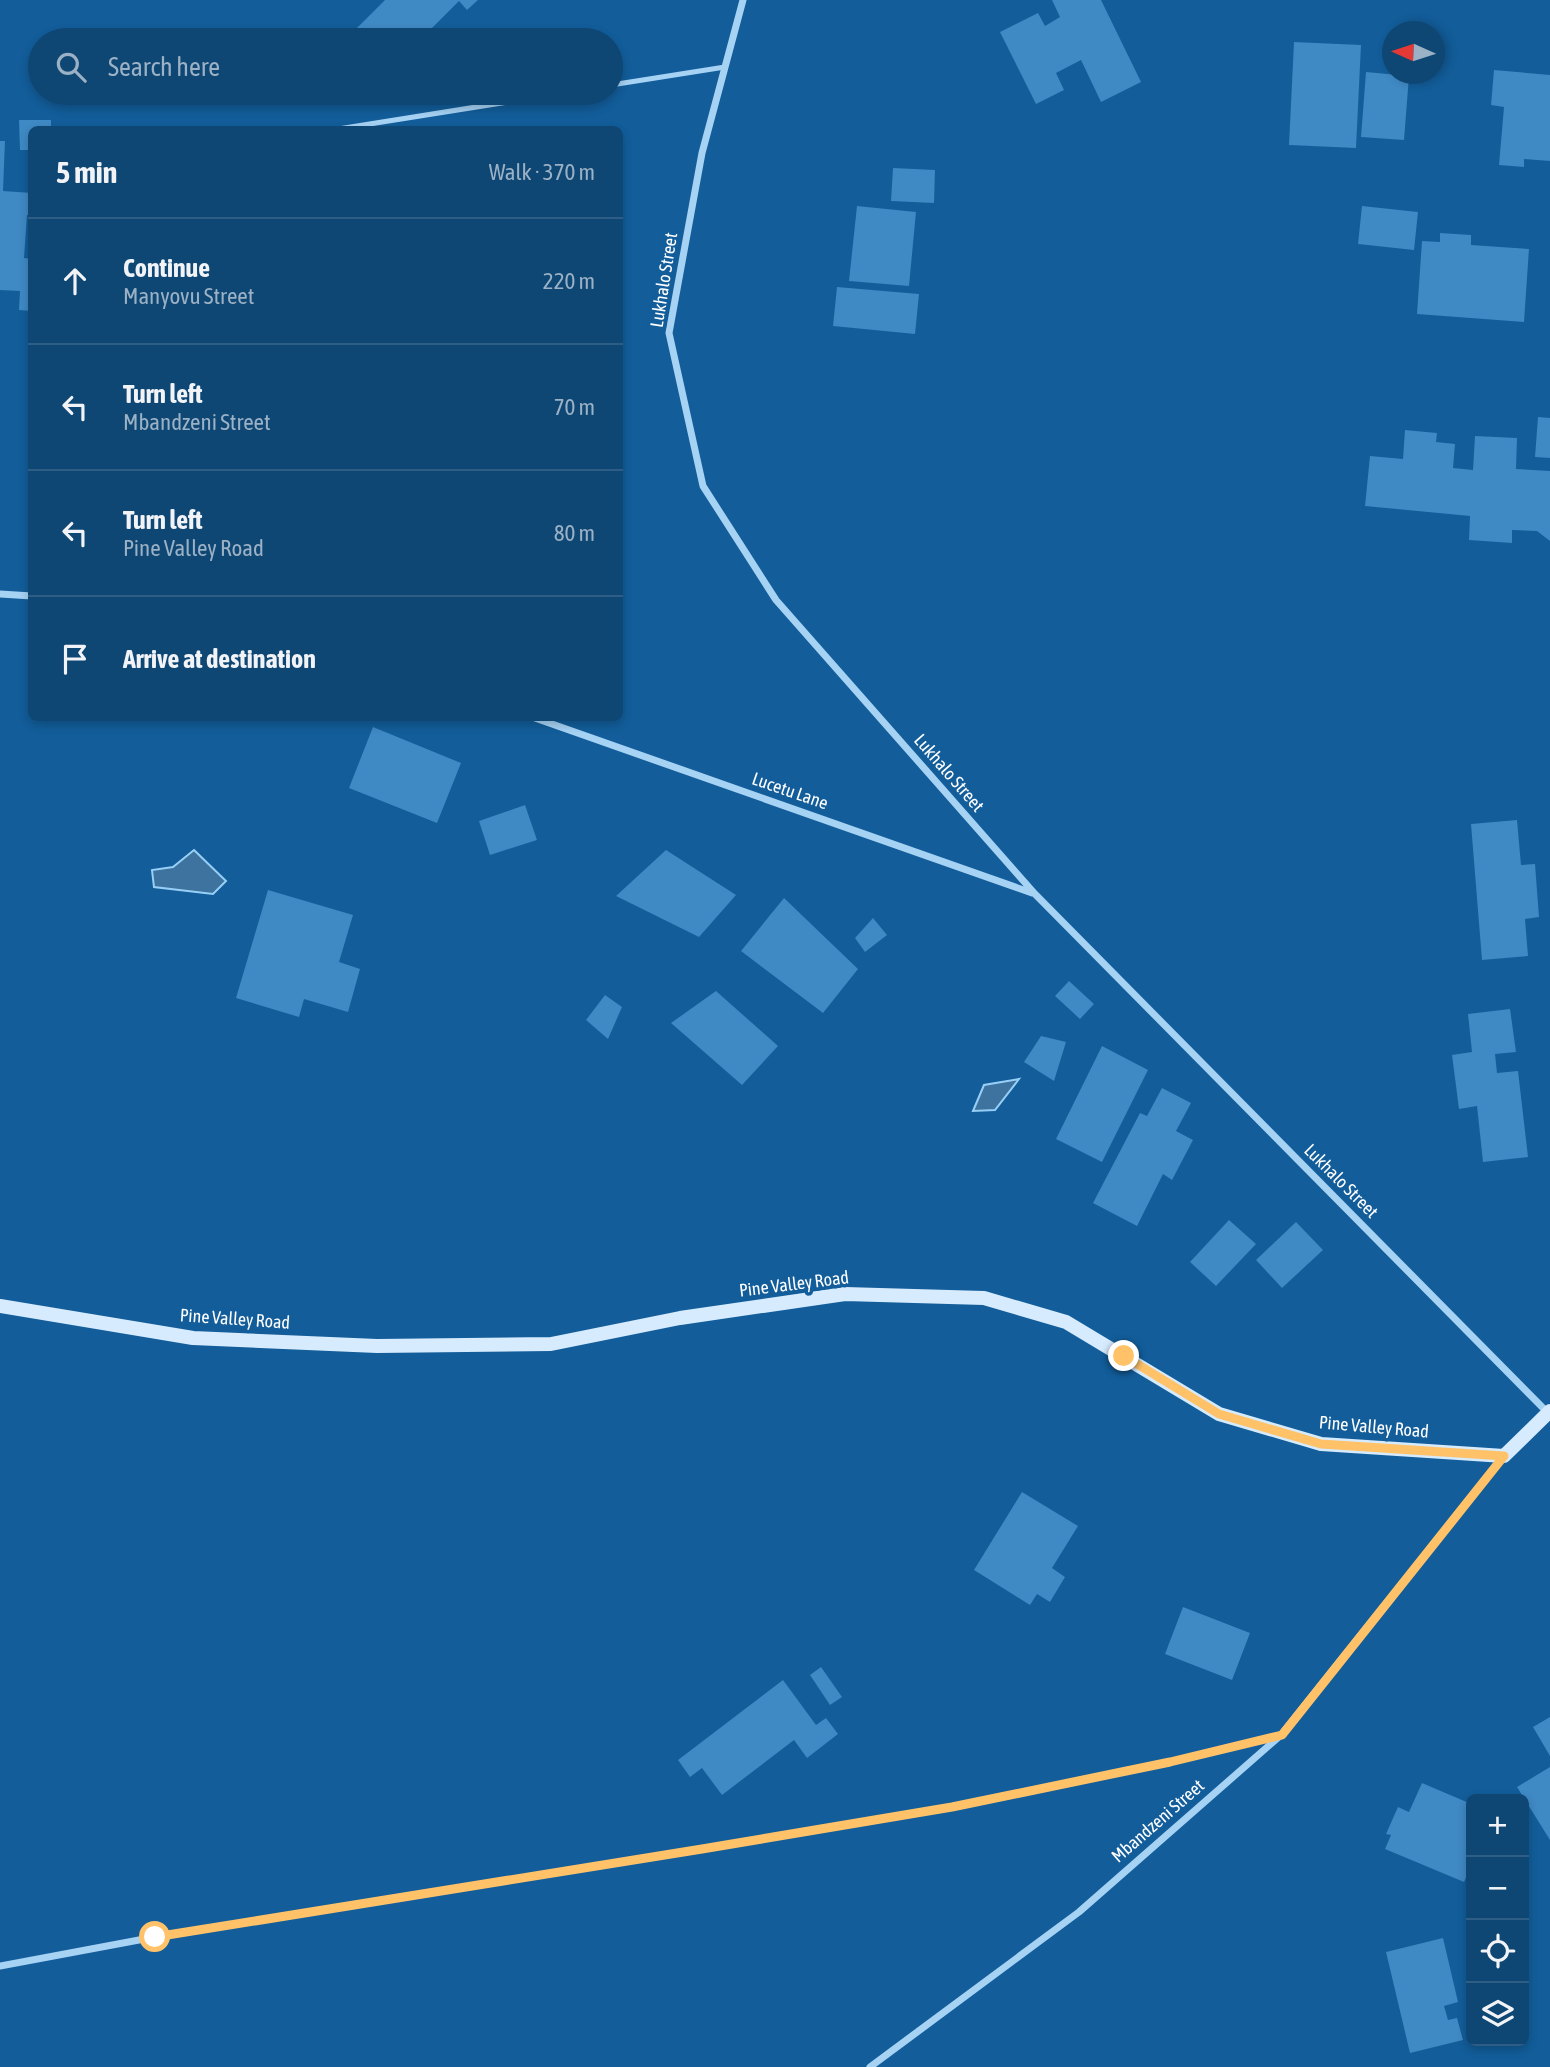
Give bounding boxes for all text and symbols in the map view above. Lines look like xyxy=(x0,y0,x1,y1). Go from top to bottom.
north arrow xyxy=(1382,21,1445,84)
search box xyxy=(28,28,623,105)
icon: search xyxy=(52,48,90,86)
text: Search here xyxy=(108,52,220,82)
text: 5 min xyxy=(56,155,117,189)
text: Walk · 370 m xyxy=(489,159,595,185)
street label: Lukhalo Street xyxy=(646,231,681,329)
text: Continue xyxy=(123,253,210,283)
icon: ahead xyxy=(56,262,94,300)
text: 220 m xyxy=(543,268,595,294)
text: Manyovu Street xyxy=(123,283,254,309)
text: Turn left xyxy=(123,379,203,409)
icon: left xyxy=(56,388,94,426)
text: 70 m xyxy=(554,394,595,420)
text: Mbandzeni Street xyxy=(123,409,271,435)
text: Turn left xyxy=(123,505,203,535)
icon: left xyxy=(56,514,94,552)
text: 80 m xyxy=(554,520,595,546)
text: Pine Valley Road xyxy=(123,535,264,561)
icon: arrive xyxy=(56,640,94,678)
text: Arrive at destination xyxy=(123,644,316,674)
street label: Lukhalo Street xyxy=(910,730,989,816)
street label: Lucetu Lane xyxy=(749,768,831,813)
street label: Lukhalo Street xyxy=(1300,1139,1383,1222)
street label: Pine Valley Road xyxy=(738,1266,850,1301)
street label: Pine Valley Road xyxy=(179,1304,291,1333)
route end xyxy=(1108,1340,1139,1371)
street label: Pine Valley Road xyxy=(1318,1411,1430,1442)
street label: Mbandzeni Street xyxy=(1107,1775,1208,1866)
map controls xyxy=(1466,1794,1529,2046)
button: + xyxy=(1466,1794,1529,1857)
button: − xyxy=(1466,1857,1529,1920)
button: locate xyxy=(1466,1920,1529,1983)
route start xyxy=(139,1921,170,1952)
button: layers xyxy=(1466,1983,1529,2046)

